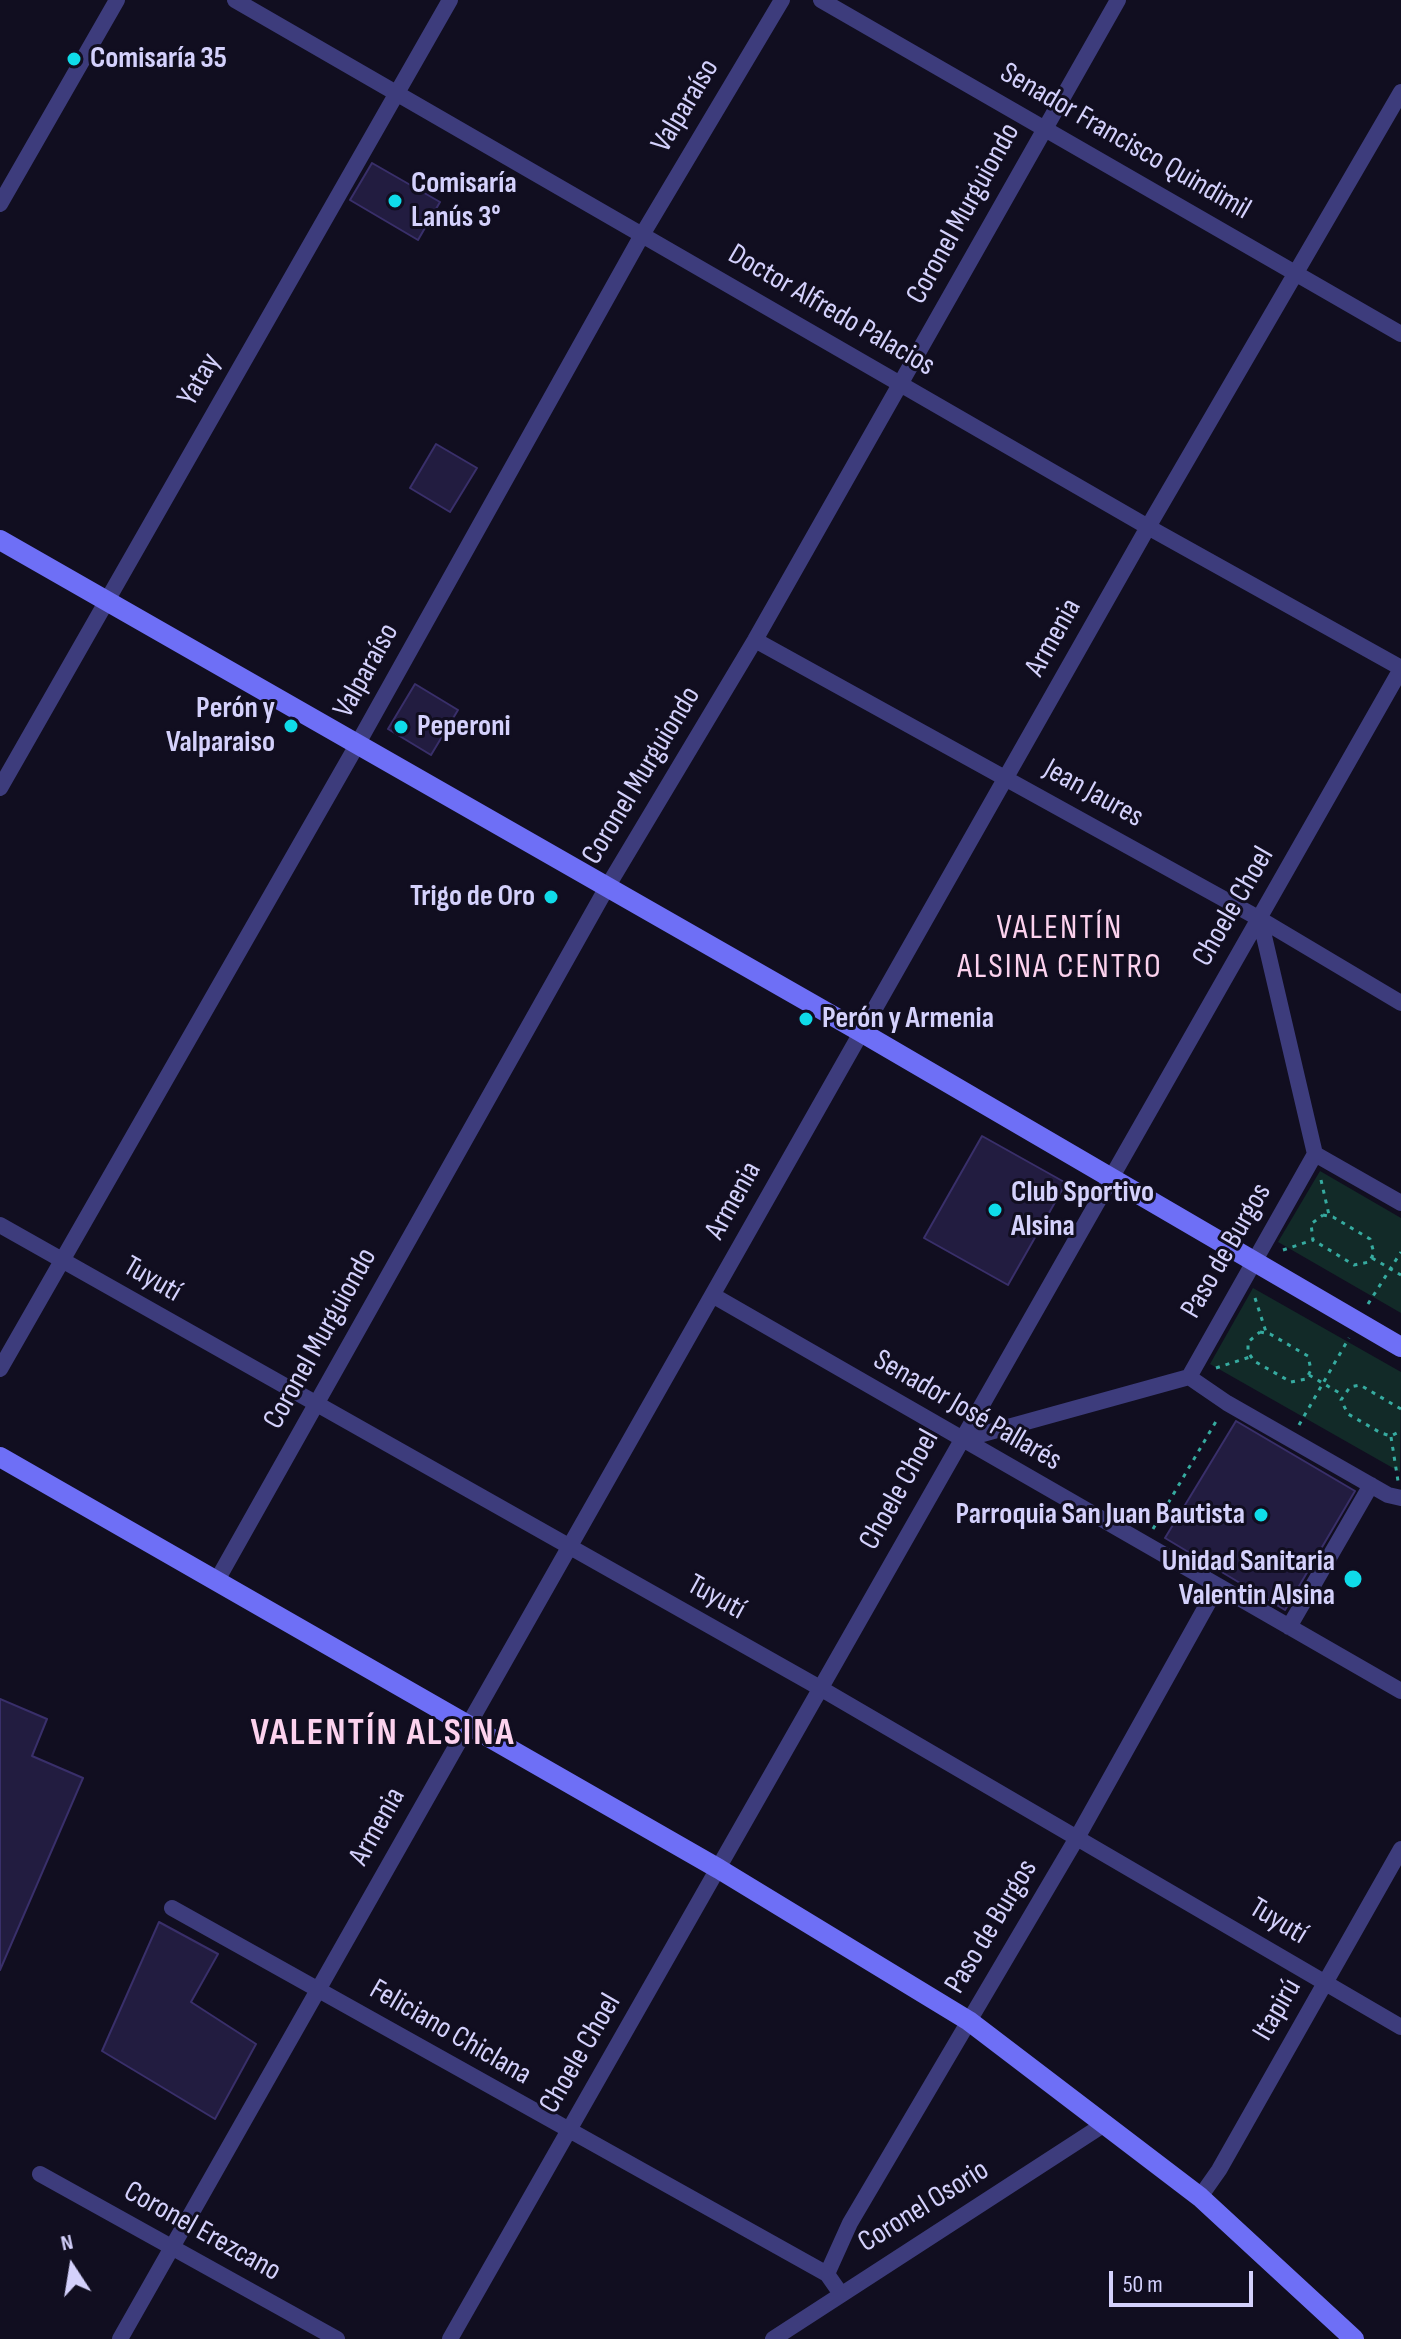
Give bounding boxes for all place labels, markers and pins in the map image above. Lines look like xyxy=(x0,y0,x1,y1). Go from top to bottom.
place label: Comisaría 35 xyxy=(90,41,227,77)
marker: Comisaría 35 xyxy=(65,50,83,68)
place label: Comisaría Lanús 3° xyxy=(411,166,517,236)
marker: Comisaría Lanús 3° xyxy=(386,192,404,210)
place label: Perón y Valparaiso xyxy=(166,691,275,762)
place label: Peperoni xyxy=(417,709,511,745)
marker: Perón y Valparaiso xyxy=(282,717,300,735)
marker: Peperoni xyxy=(392,718,410,736)
place label: Trigo de Oro xyxy=(410,879,535,915)
marker: Trigo de Oro xyxy=(542,888,560,906)
place label: Perón y Armenia xyxy=(822,1001,994,1037)
marker: Perón y Armenia xyxy=(797,1010,815,1028)
place label: Club Sportivo Alsina xyxy=(1011,1175,1154,1246)
marker: Club Sportivo Alsina xyxy=(986,1201,1004,1219)
place label: Parroquia San Juan Bautista xyxy=(956,1497,1245,1533)
marker: Parroquia San Juan Bautista xyxy=(1252,1506,1270,1524)
place label: Unidad Sanitaria Valentin Alsina xyxy=(1162,1544,1335,1614)
marker: Unidad Sanitaria Valentin Alsina xyxy=(1342,1568,1364,1590)

